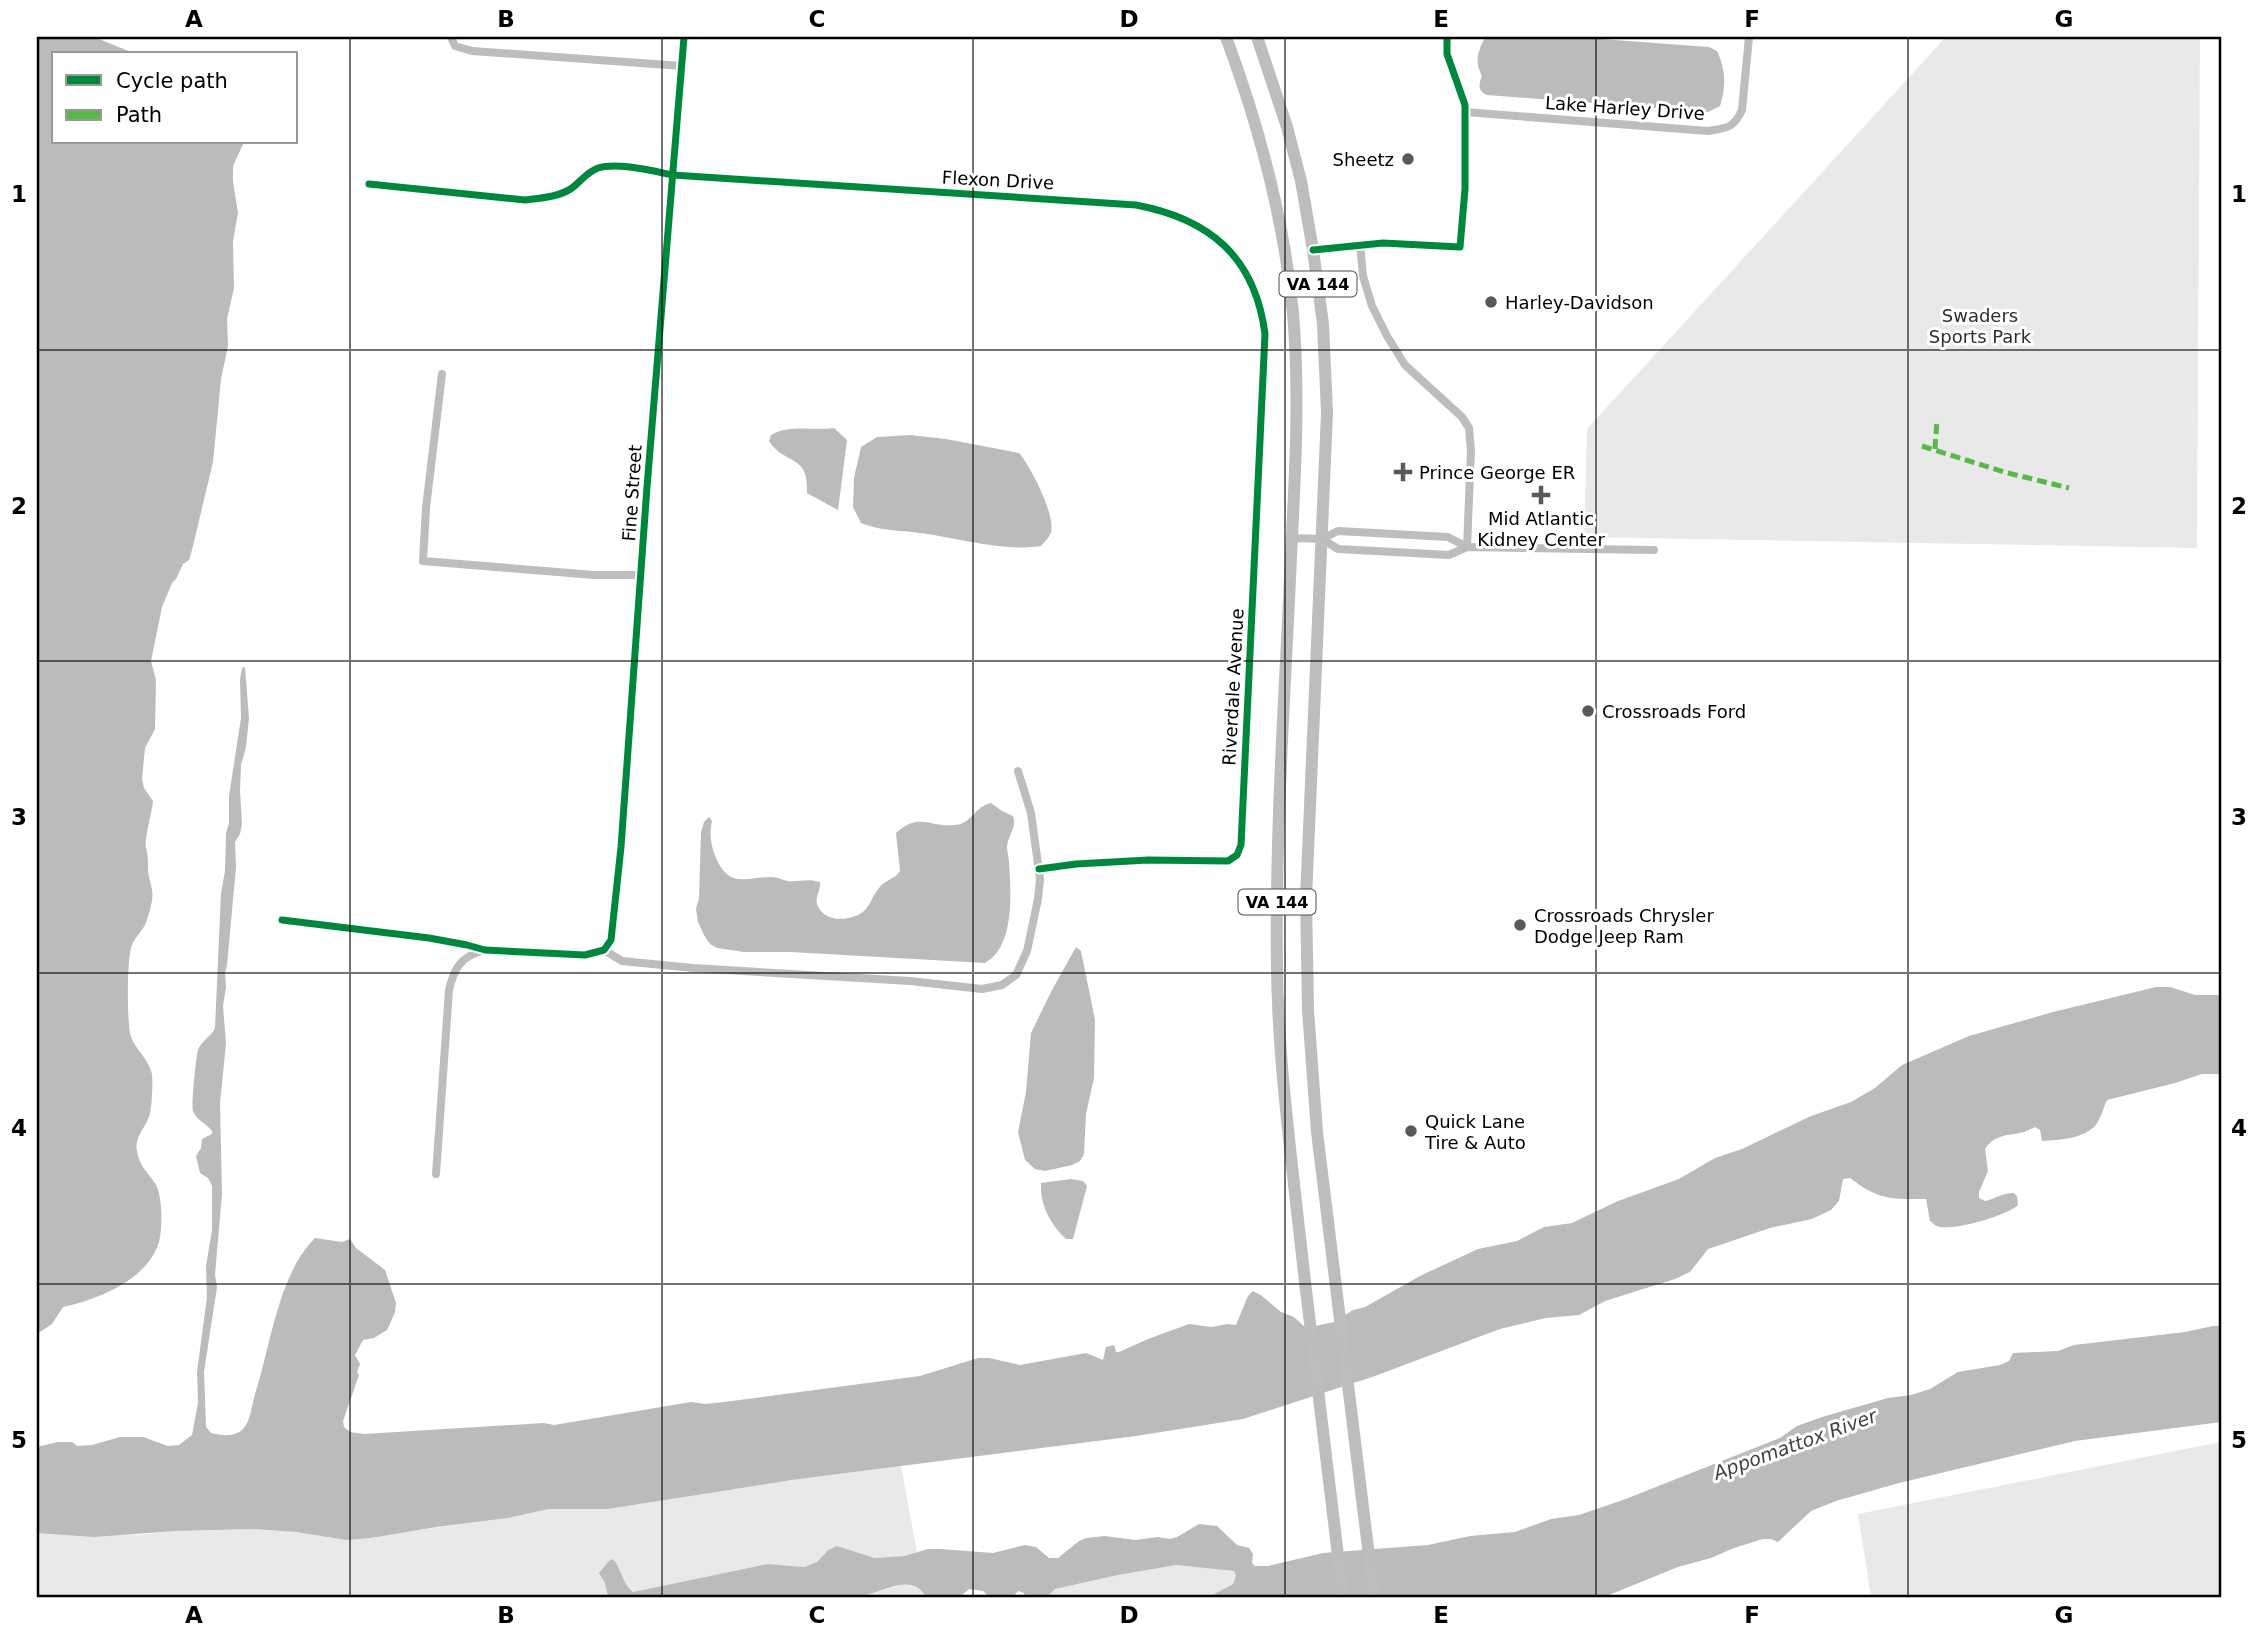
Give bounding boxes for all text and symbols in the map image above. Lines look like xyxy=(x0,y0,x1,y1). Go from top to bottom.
text: A xyxy=(185,6,203,32)
text: B xyxy=(497,6,515,32)
text: C xyxy=(809,6,825,32)
text: D xyxy=(1119,6,1139,32)
text: E xyxy=(1433,6,1449,32)
text: F xyxy=(1744,6,1760,32)
text: G xyxy=(2055,6,2073,32)
legend xyxy=(52,52,298,144)
text: Cycle path xyxy=(116,69,228,93)
street label: Lake Harley Drive xyxy=(1544,92,1706,124)
text: Path xyxy=(116,103,162,127)
place label: Sheetz xyxy=(1333,149,1394,170)
marker: Sheetz xyxy=(1400,151,1416,167)
street label: Flexon Drive xyxy=(941,167,1055,193)
text: 1 xyxy=(11,181,27,207)
text: 1 xyxy=(2231,181,2247,207)
road number: VA 144 xyxy=(1280,272,1356,296)
place label: Harley-Davidson xyxy=(1505,292,1654,313)
marker: Harley-Davidson xyxy=(1483,294,1499,310)
park label: Swaders Sports Park xyxy=(1929,305,2032,347)
street label: Fine Street xyxy=(618,444,646,542)
marker: Prince George ER xyxy=(1393,462,1413,482)
place label: Prince George ER xyxy=(1419,462,1575,483)
marker: Mid Atlantic Kidney Center xyxy=(1531,485,1551,505)
text: 2 xyxy=(11,493,27,519)
text: 2 xyxy=(2231,493,2247,519)
place label: Mid Atlantic Kidney Center xyxy=(1477,508,1605,550)
street label: Riverdale Avenue xyxy=(1218,608,1248,766)
place label: Crossroads Ford xyxy=(1602,701,1746,722)
marker: Crossroads Ford xyxy=(1580,703,1596,719)
text: 3 xyxy=(11,804,27,830)
text: 3 xyxy=(2231,804,2247,830)
road number: VA 144 xyxy=(1238,890,1316,914)
place label: Crossroads Chrysler Dodge Jeep Ram xyxy=(1534,905,1714,947)
marker: Crossroads Chrysler Dodge Jeep Ram xyxy=(1512,917,1528,933)
place label: Quick Lane Tire & Auto xyxy=(1424,1111,1526,1153)
text: 4 xyxy=(11,1115,27,1141)
text: 4 xyxy=(2231,1115,2247,1141)
marker: Quick Lane Tire & Auto xyxy=(1403,1123,1419,1139)
water label: Appomattox River xyxy=(1709,1404,1881,1484)
text: 5 xyxy=(11,1427,27,1453)
text: 5 xyxy=(2231,1427,2247,1453)
text: A xyxy=(185,1602,203,1628)
text: B xyxy=(497,1602,515,1628)
text: C xyxy=(809,1602,825,1628)
text: D xyxy=(1119,1602,1139,1628)
text: E xyxy=(1433,1602,1449,1628)
text: F xyxy=(1744,1602,1760,1628)
text: G xyxy=(2055,1602,2073,1628)

